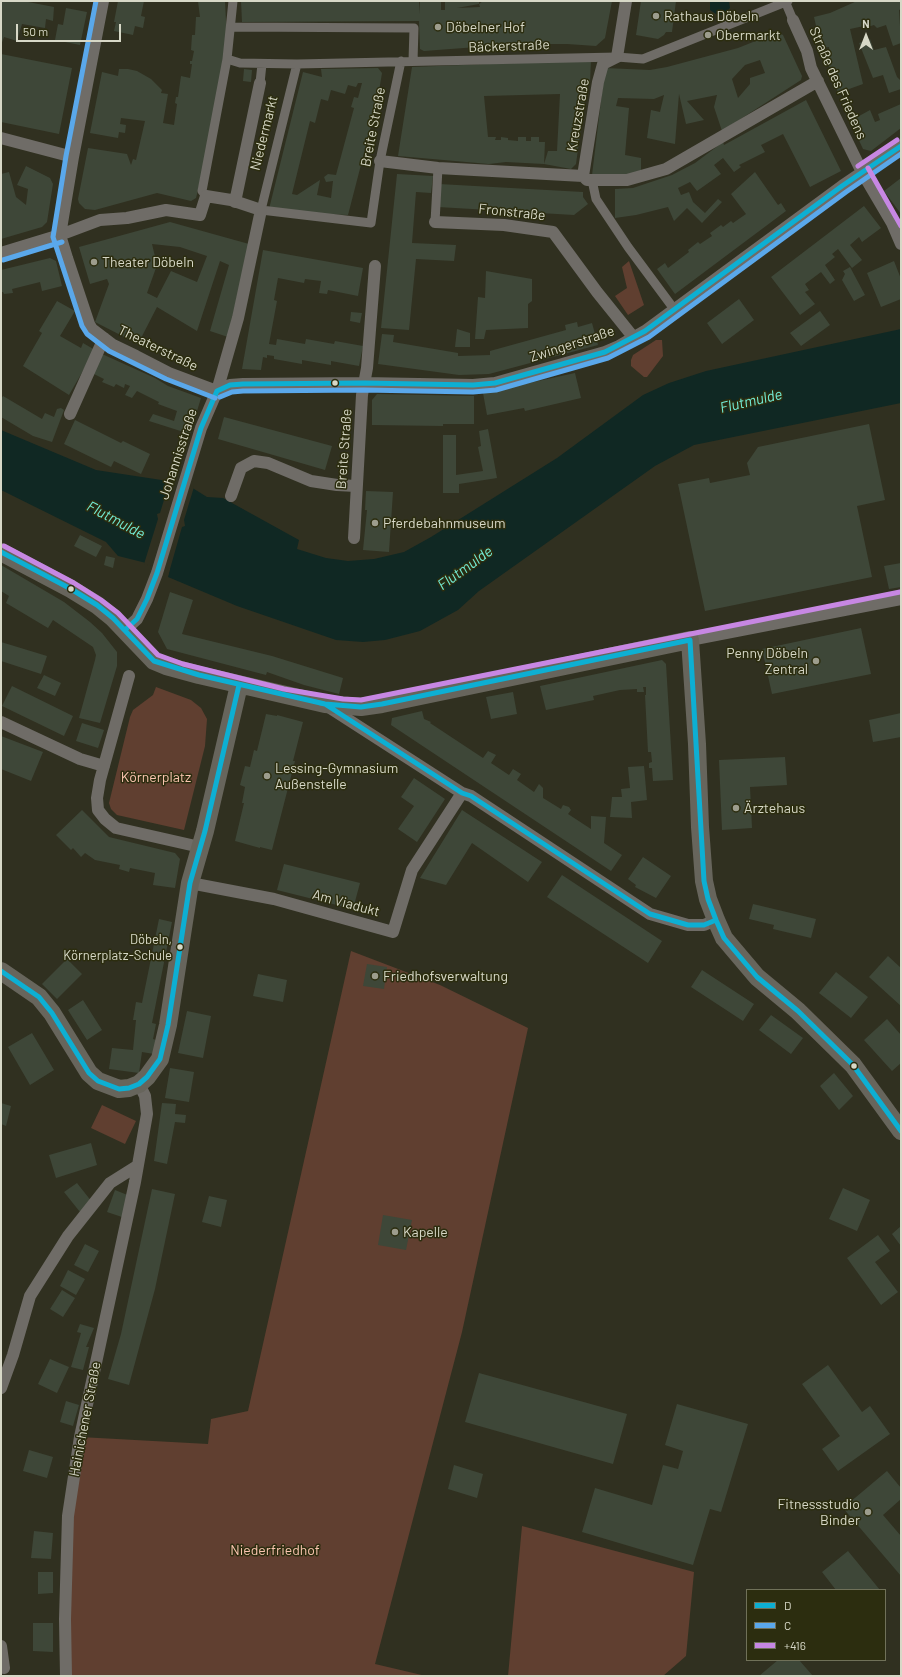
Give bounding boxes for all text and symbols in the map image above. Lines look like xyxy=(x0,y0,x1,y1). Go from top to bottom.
place label: Rathaus Döbeln xyxy=(664,8,758,24)
marker: Rathaus Döbeln xyxy=(651,11,661,21)
scale bar xyxy=(18,16,123,42)
north arrow xyxy=(846,16,886,56)
text: N xyxy=(862,17,870,30)
place label: Döbelner Hof xyxy=(446,19,525,35)
marker: Döbelner Hof xyxy=(433,22,443,32)
text: 50 m xyxy=(23,24,48,38)
street label: Straße des Friedens xyxy=(806,24,870,142)
place label: Obermarkt xyxy=(716,27,781,43)
marker: Obermarkt xyxy=(703,30,713,40)
street label: Bäckerstraße xyxy=(468,36,550,56)
street label: Kreuzstraße xyxy=(563,77,593,153)
street label: Breite Straße xyxy=(357,86,389,168)
street label: Niedermarkt xyxy=(247,94,281,172)
street label: Fronstraße xyxy=(478,200,546,224)
place label: Theater Döbeln xyxy=(102,254,194,270)
marker: Theater Döbeln xyxy=(89,257,99,267)
street label: Theaterstraße xyxy=(115,321,201,375)
street label: Zwingerstraße xyxy=(527,322,617,366)
unlabelled marker xyxy=(330,378,340,388)
water label: Flutmulde xyxy=(718,385,784,417)
street label: Johannisstraße xyxy=(155,406,201,502)
street label: Breite Straße xyxy=(333,408,355,490)
water label: Flutmulde xyxy=(84,497,148,543)
place label: Pferdebahnmuseum xyxy=(383,515,505,531)
marker: Pferdebahnmuseum xyxy=(370,518,380,528)
water label: Flutmulde xyxy=(434,542,496,594)
unlabelled marker xyxy=(66,584,76,594)
place label: Penny Döbeln Zentral xyxy=(726,645,808,678)
marker: Penny Döbeln Zentral xyxy=(811,656,821,666)
place label: Lessing-Gymnasium Außenstelle xyxy=(275,760,398,792)
park label: Körnerplatz xyxy=(121,769,191,785)
marker: Lessing-Gymnasium Außenstelle xyxy=(262,771,272,781)
place label: Ärztehaus xyxy=(744,800,805,816)
marker: Ärztehaus xyxy=(731,803,741,813)
street label: Am Viadukt xyxy=(310,886,382,920)
place label: Döbeln, Körnerplatz-Schule xyxy=(63,932,172,963)
marker: Döbeln, Körnerplatz-Schule xyxy=(175,942,185,952)
place label: Friedhofsverwaltung xyxy=(383,968,508,984)
marker: Friedhofsverwaltung xyxy=(370,971,380,981)
unlabelled marker xyxy=(849,1061,859,1071)
place label: Kapelle xyxy=(403,1224,448,1240)
marker: Kapelle xyxy=(390,1227,400,1237)
street label: Hainichener Straße xyxy=(66,1360,104,1478)
place label: Fitnessstudio Binder xyxy=(777,1496,860,1528)
marker: Fitnessstudio Binder xyxy=(863,1507,873,1517)
park label: Niederfriedhof xyxy=(230,1542,320,1558)
legend xyxy=(746,1589,886,1661)
text: D xyxy=(784,1598,791,1612)
text: C xyxy=(784,1618,791,1632)
text: +416 xyxy=(784,1638,806,1652)

